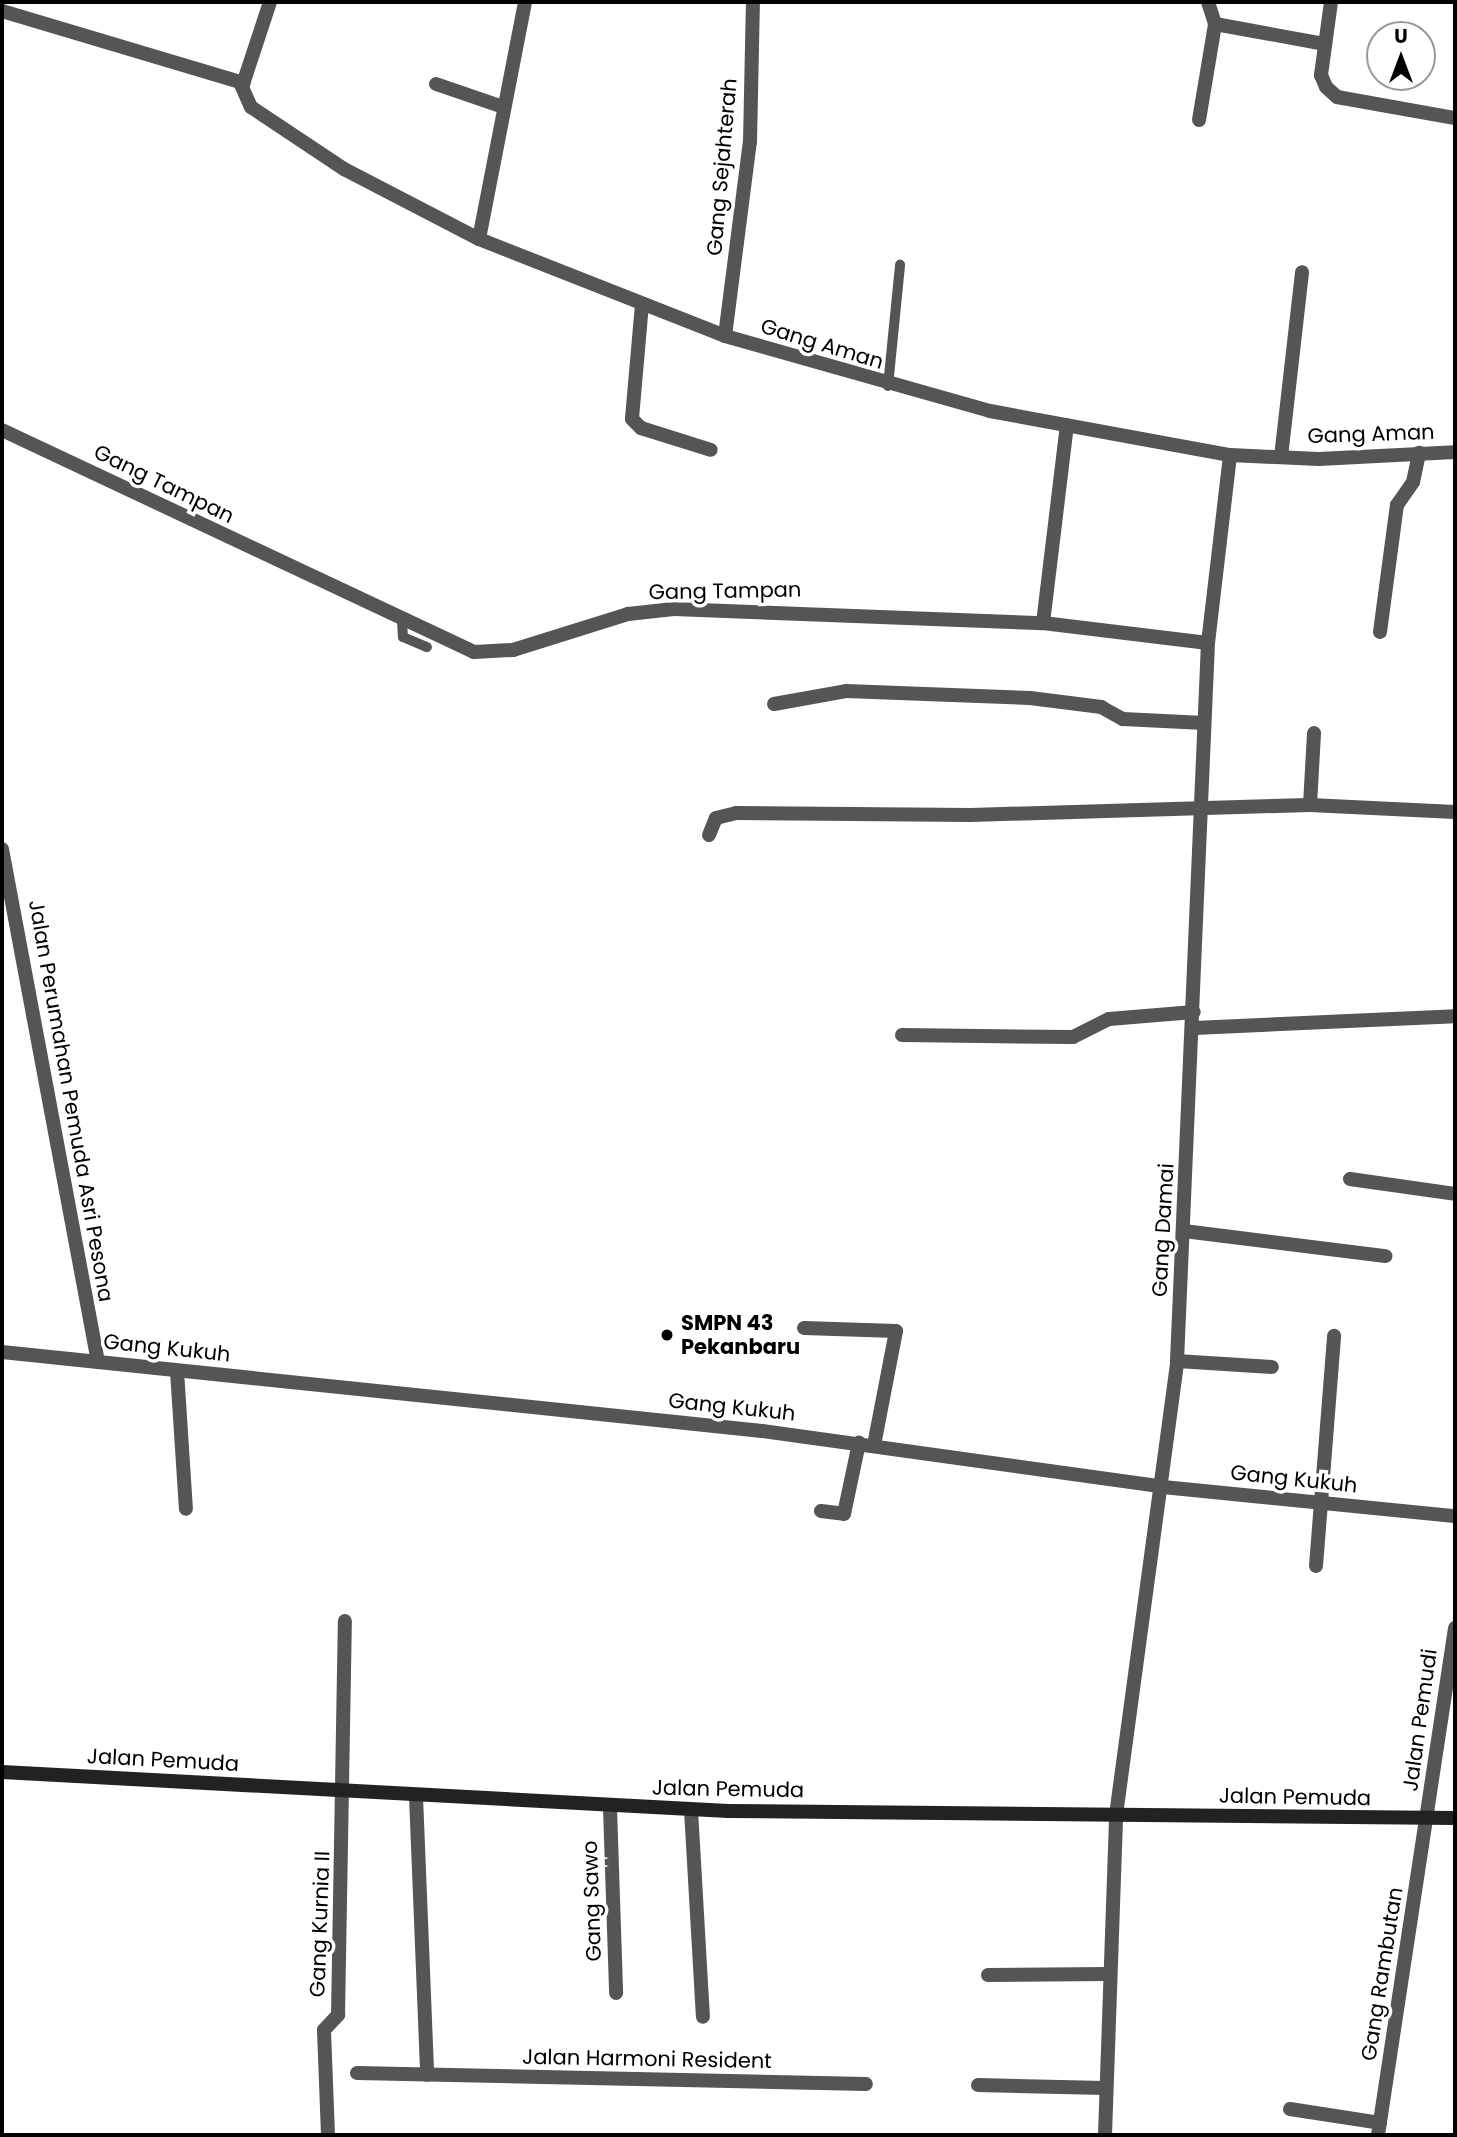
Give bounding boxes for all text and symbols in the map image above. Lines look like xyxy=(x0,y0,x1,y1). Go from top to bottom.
north arrow xyxy=(1366,21,1436,91)
text: U xyxy=(1394,23,1408,50)
street label: Gang Sejahterah xyxy=(702,77,742,257)
street label: Gang Aman xyxy=(757,313,887,375)
street label: Gang Aman xyxy=(1307,419,1435,449)
street label: Gang Tampan xyxy=(90,439,238,529)
street label: Gang Tampan xyxy=(648,577,802,605)
street label: Jalan Perumahan Pemuda Asri Pesona xyxy=(23,898,119,1304)
street label: Gang Damai xyxy=(1147,1163,1179,1297)
place label: SMPN 43 Pekanbaru xyxy=(681,1310,800,1360)
marker: SMPN 43 Pekanbaru xyxy=(659,1327,675,1343)
street label: Gang Kukuh xyxy=(102,1329,232,1367)
street label: Gang Kukuh xyxy=(667,1388,797,1426)
street label: Gang Kukuh xyxy=(1229,1460,1359,1498)
street label: Jalan Pemudi xyxy=(1398,1647,1442,1793)
street label: Jalan Pemuda xyxy=(86,1743,240,1777)
street label: Jalan Pemuda xyxy=(652,1775,804,1803)
street label: Jalan Pemuda xyxy=(1219,1783,1371,1811)
street label: Gang Sawo xyxy=(577,1840,607,1962)
street label: Gang Kurnia II xyxy=(305,1850,335,1998)
street label: Gang Rambutan xyxy=(1356,1885,1408,2063)
street label: Jalan Harmoni Resident xyxy=(522,2044,772,2074)

